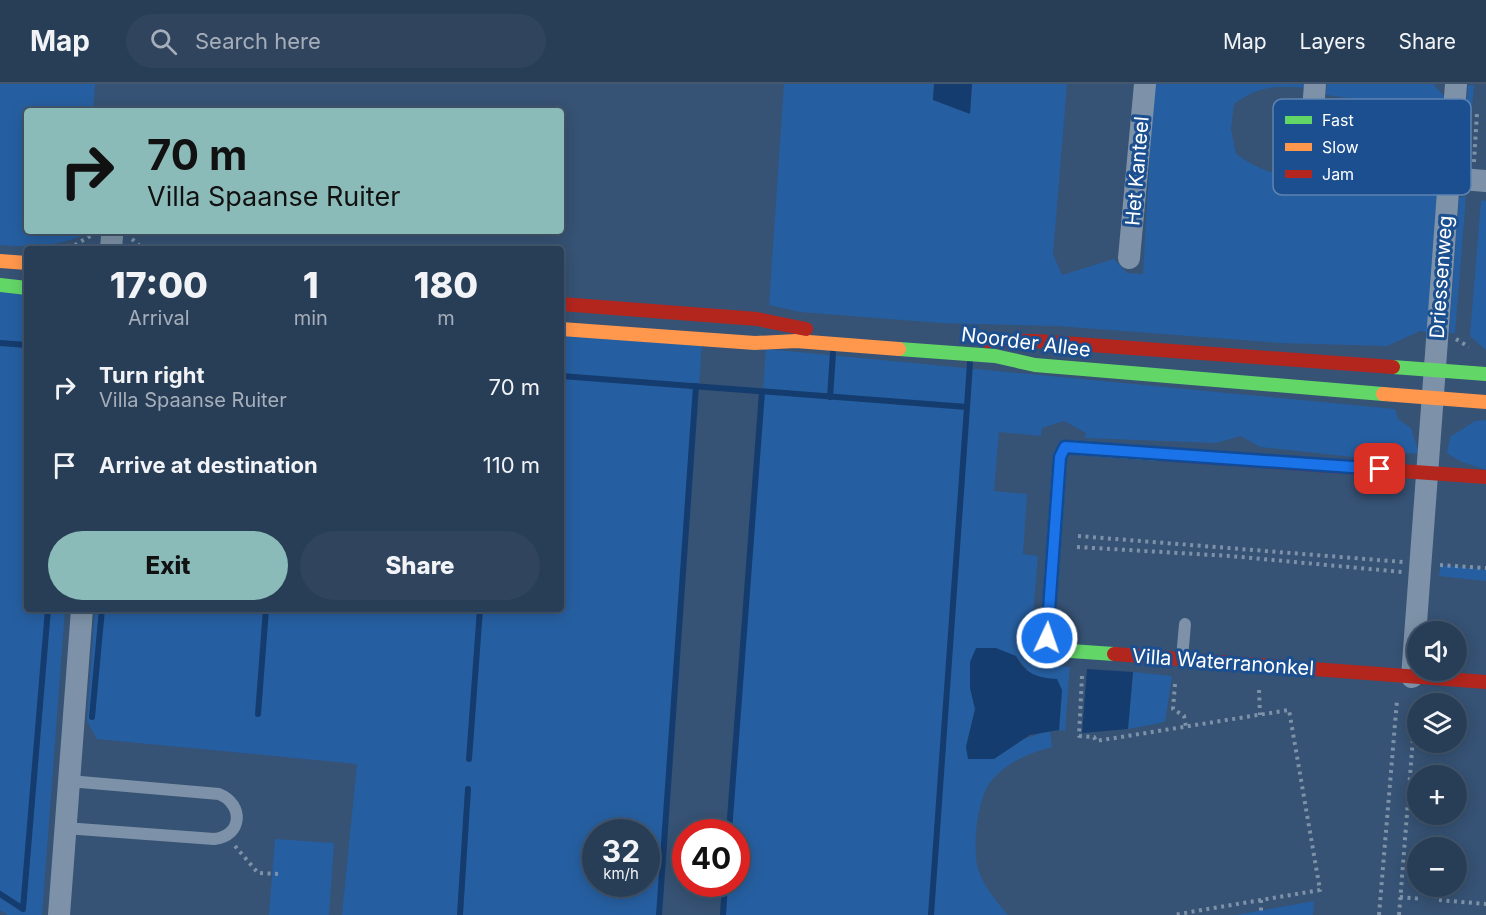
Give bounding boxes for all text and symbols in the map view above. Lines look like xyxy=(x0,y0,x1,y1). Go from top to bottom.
search box xyxy=(126,14,546,68)
text: Map xyxy=(30,24,90,58)
icon: search xyxy=(147,25,180,58)
text: Search here xyxy=(195,28,321,54)
text: Map xyxy=(1223,29,1267,54)
text: Layers xyxy=(1300,29,1366,54)
text: Share xyxy=(1399,29,1456,54)
legend xyxy=(1273,99,1471,195)
text: Fast xyxy=(1322,110,1354,130)
street label: Het Kanteel xyxy=(1120,115,1154,227)
text: 70 m xyxy=(147,129,247,180)
icon: right xyxy=(48,132,126,210)
text: Slow xyxy=(1322,137,1359,157)
text: Jam xyxy=(1322,164,1354,184)
text: Villa Spaanse Ruiter xyxy=(147,180,400,213)
street label: Driessenweg xyxy=(1425,215,1457,339)
text: 17:00 xyxy=(110,263,208,307)
text: 1 xyxy=(303,263,319,307)
text: 180 xyxy=(414,263,478,307)
text: Arrival xyxy=(128,306,190,330)
text: min xyxy=(294,306,328,330)
text: m xyxy=(437,306,455,330)
street label: Noorder Allee xyxy=(960,322,1092,362)
text: Turn right xyxy=(99,362,205,388)
icon: right xyxy=(48,371,81,404)
text: 70 m xyxy=(489,374,540,400)
text: Villa Spaanse Ruiter xyxy=(99,388,287,412)
pin xyxy=(1354,443,1405,494)
icon: arrive xyxy=(48,449,81,482)
text: Arrive at destination xyxy=(99,452,318,478)
text: 110 m xyxy=(483,452,540,478)
icon: arrive xyxy=(1363,452,1396,485)
button: Exit xyxy=(48,531,288,600)
button: Share xyxy=(300,531,540,600)
position arrow xyxy=(1015,606,1079,670)
map controls xyxy=(1407,621,1467,897)
button: sound xyxy=(1407,621,1467,681)
street label: Villa Waterranonkel xyxy=(1131,644,1315,680)
button: layers xyxy=(1407,693,1467,753)
button: + xyxy=(1407,765,1467,825)
speed limit sign: 40 xyxy=(672,819,750,897)
text: 32 xyxy=(602,833,640,869)
button: − xyxy=(1407,837,1467,897)
text: km/h xyxy=(603,864,639,883)

